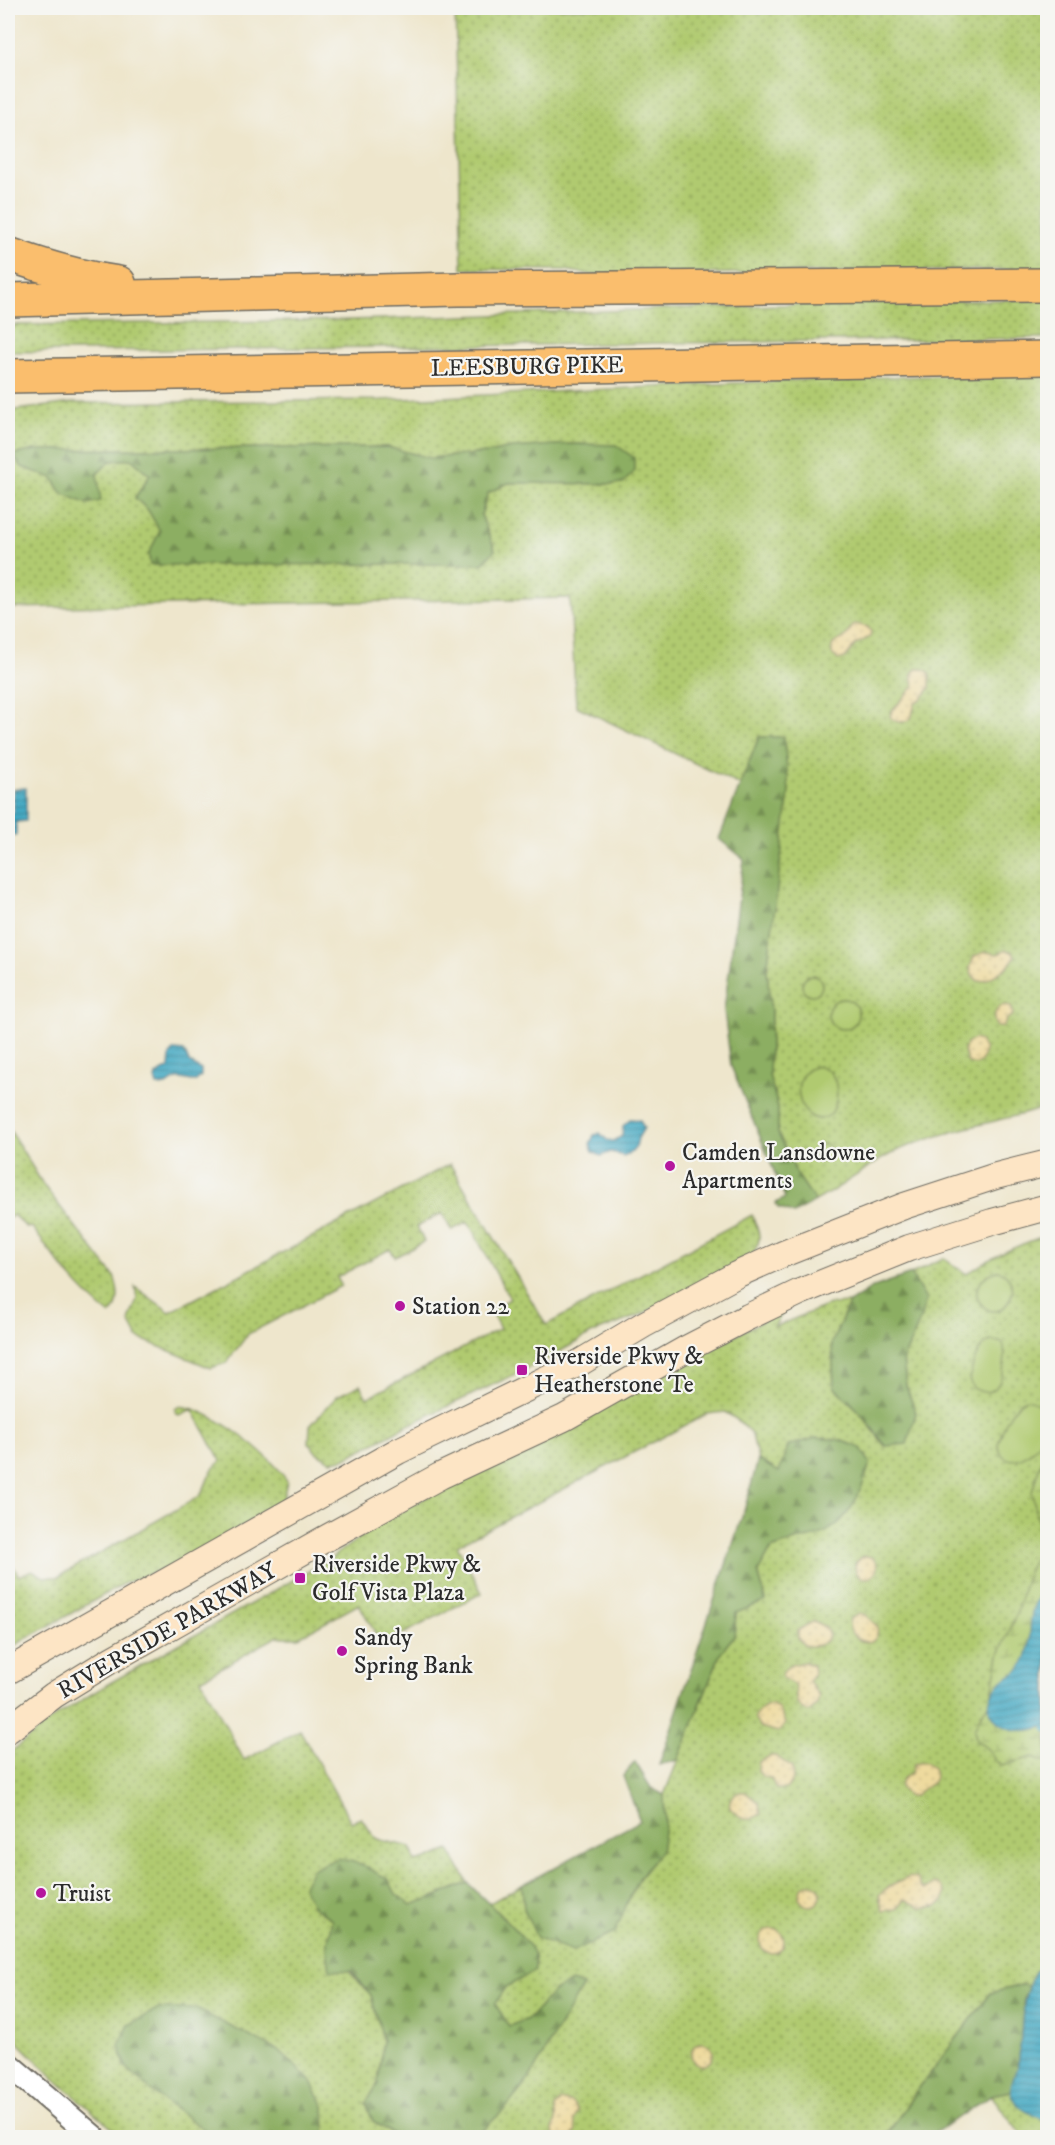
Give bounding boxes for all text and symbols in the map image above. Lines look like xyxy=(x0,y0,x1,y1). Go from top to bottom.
street label: LEESBURG PIKE xyxy=(430,350,624,384)
place label: Camden Lansdowne Apartments xyxy=(682,1138,875,1196)
marker: Camden Lansdowne Apartments xyxy=(663,1159,677,1173)
place label: Station 22 xyxy=(412,1292,509,1322)
marker: Station 22 xyxy=(393,1299,407,1313)
place label: Riverside Pkwy & Heatherstone Te xyxy=(534,1342,703,1400)
marker: Riverside Pkwy & Heatherstone Te xyxy=(515,1363,529,1377)
place label: Riverside Pkwy & Golf Vista Plaza xyxy=(312,1550,481,1608)
street label: RIVERSIDE PARKWAY xyxy=(52,1555,283,1706)
marker: Riverside Pkwy & Golf Vista Plaza xyxy=(293,1571,307,1585)
place label: Sandy Spring Bank xyxy=(354,1623,473,1681)
marker: Sandy Spring Bank xyxy=(335,1644,349,1658)
place label: Truist xyxy=(53,1879,111,1909)
marker: Truist xyxy=(34,1886,48,1900)

